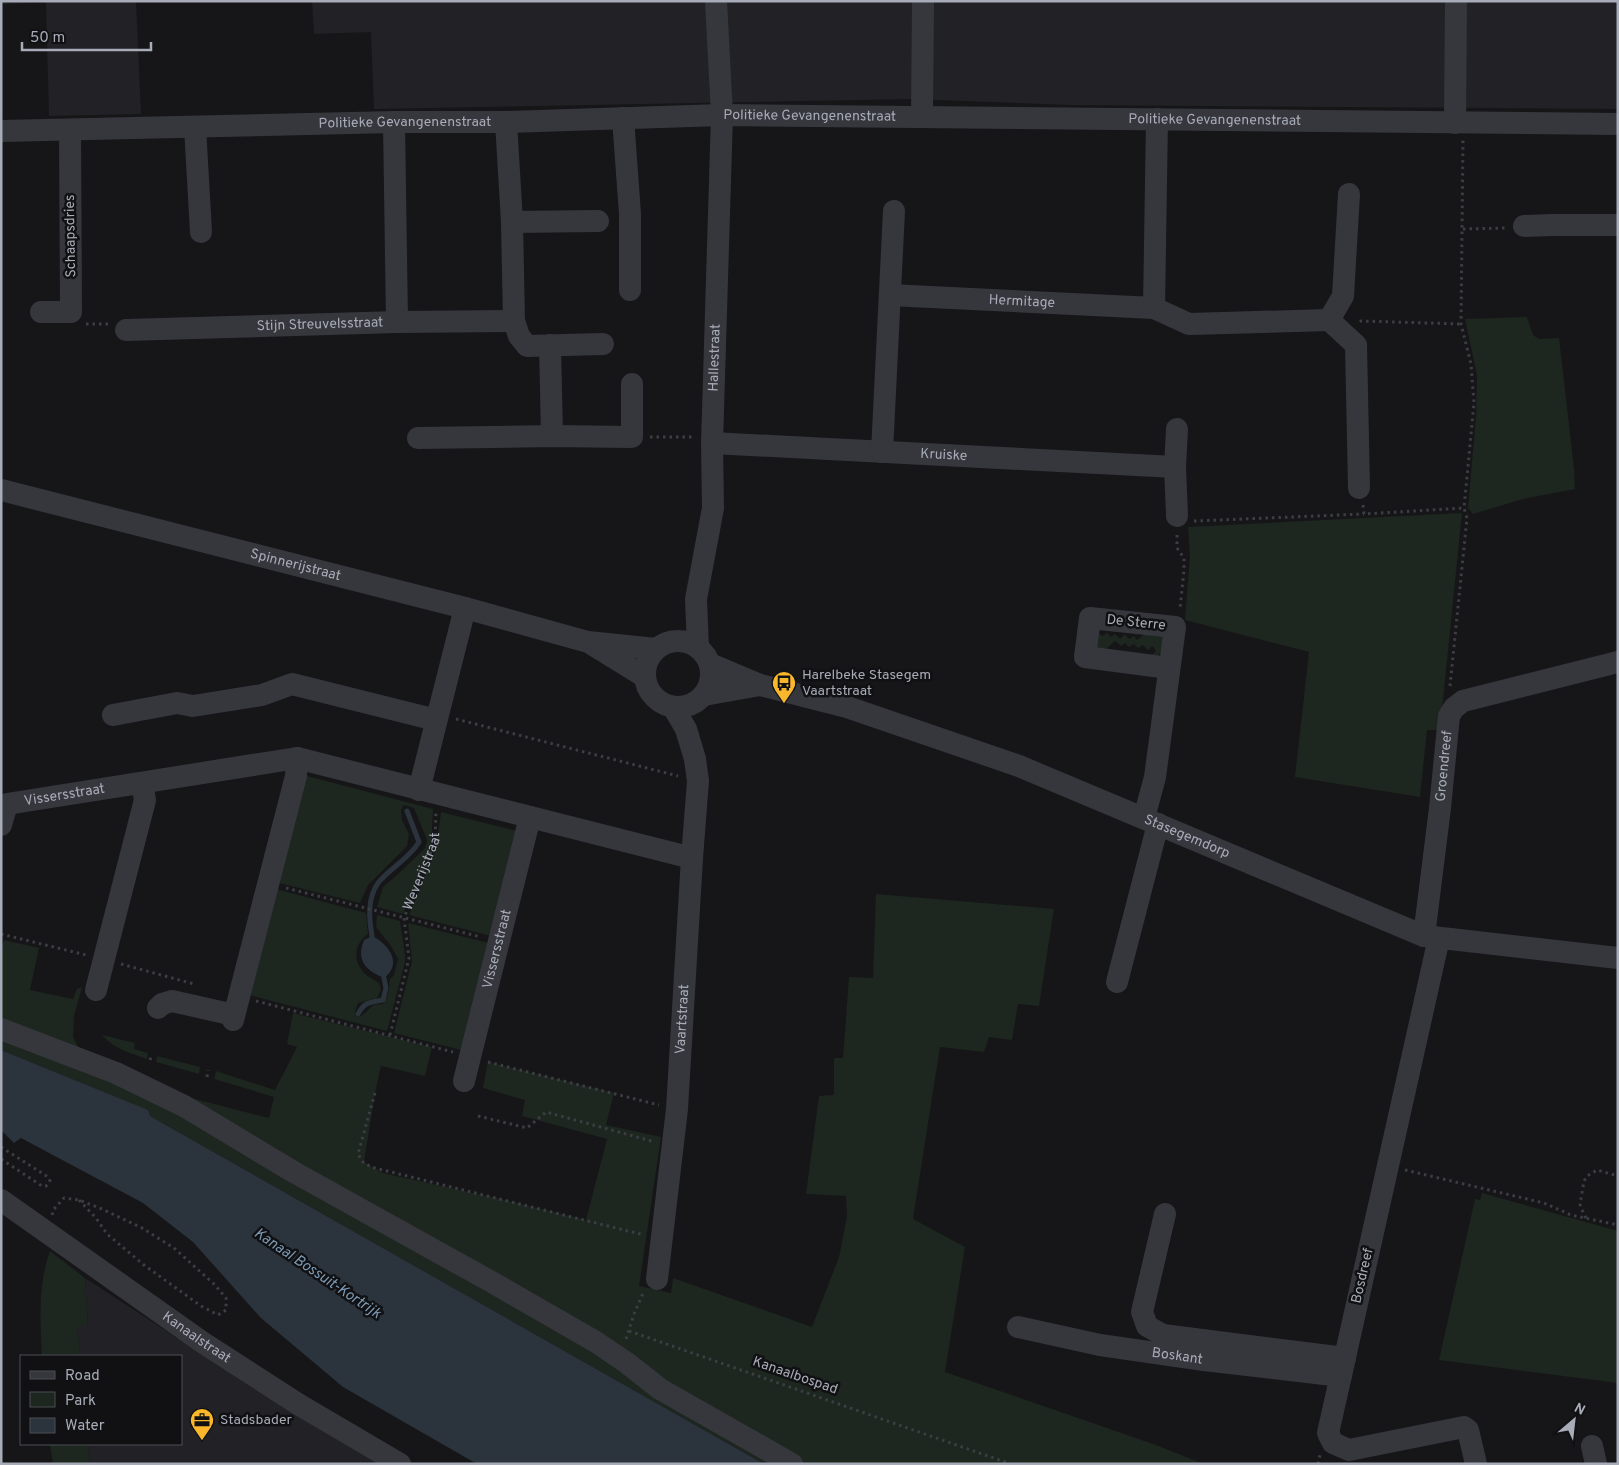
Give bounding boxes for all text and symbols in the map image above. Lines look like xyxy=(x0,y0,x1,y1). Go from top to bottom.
scale bar xyxy=(22,20,151,52)
text: 50 m xyxy=(30,29,65,48)
street label: Politieke Gevangenenstraat xyxy=(723,107,896,125)
street label: Politieke Gevangenenstraat xyxy=(1128,111,1301,129)
street label: Politieke Gevangenenstraat xyxy=(318,114,491,132)
street label: Schaapsdries xyxy=(62,194,80,278)
street label: Hermitage xyxy=(988,291,1055,312)
street label: Stijn Streuvelsstraat xyxy=(256,314,384,335)
street label: Hallestraat xyxy=(705,324,724,392)
street label: Kruiske xyxy=(920,445,968,465)
street label: Spinnerijstraat xyxy=(249,545,343,585)
street label: De Sterre xyxy=(1106,611,1166,635)
place label: Harelbeke Stasegem Vaartstraat xyxy=(802,667,931,700)
bus stop icon: Harelbeke Stasegem Vaartstraat xyxy=(771,670,797,704)
street label: Groendreef xyxy=(1432,730,1456,803)
street label: Vissersstraat xyxy=(23,780,106,810)
street label: Stasegemdorp xyxy=(1142,811,1233,862)
street label: Weverijstraat xyxy=(399,832,444,913)
street label: Vissersstraat xyxy=(479,907,515,991)
street label: Vaartstraat xyxy=(672,984,693,1055)
water label: Kanaal Bossuit-Kortrijk xyxy=(250,1224,385,1324)
street label: Bosdreef xyxy=(1348,1246,1378,1305)
street label: Kanaalstraat xyxy=(159,1308,234,1367)
street label: Boskant xyxy=(1151,1344,1204,1368)
street label: Kanaalbospad xyxy=(750,1353,840,1399)
legend xyxy=(20,1355,182,1445)
text: Road xyxy=(65,1367,100,1386)
text: Park xyxy=(65,1392,96,1411)
north arrow xyxy=(1549,1395,1599,1445)
text: N xyxy=(1571,1400,1588,1420)
office icon: Stadsbader xyxy=(189,1407,215,1441)
place label: Stadsbader xyxy=(220,1412,293,1429)
text: Water xyxy=(65,1417,105,1436)

